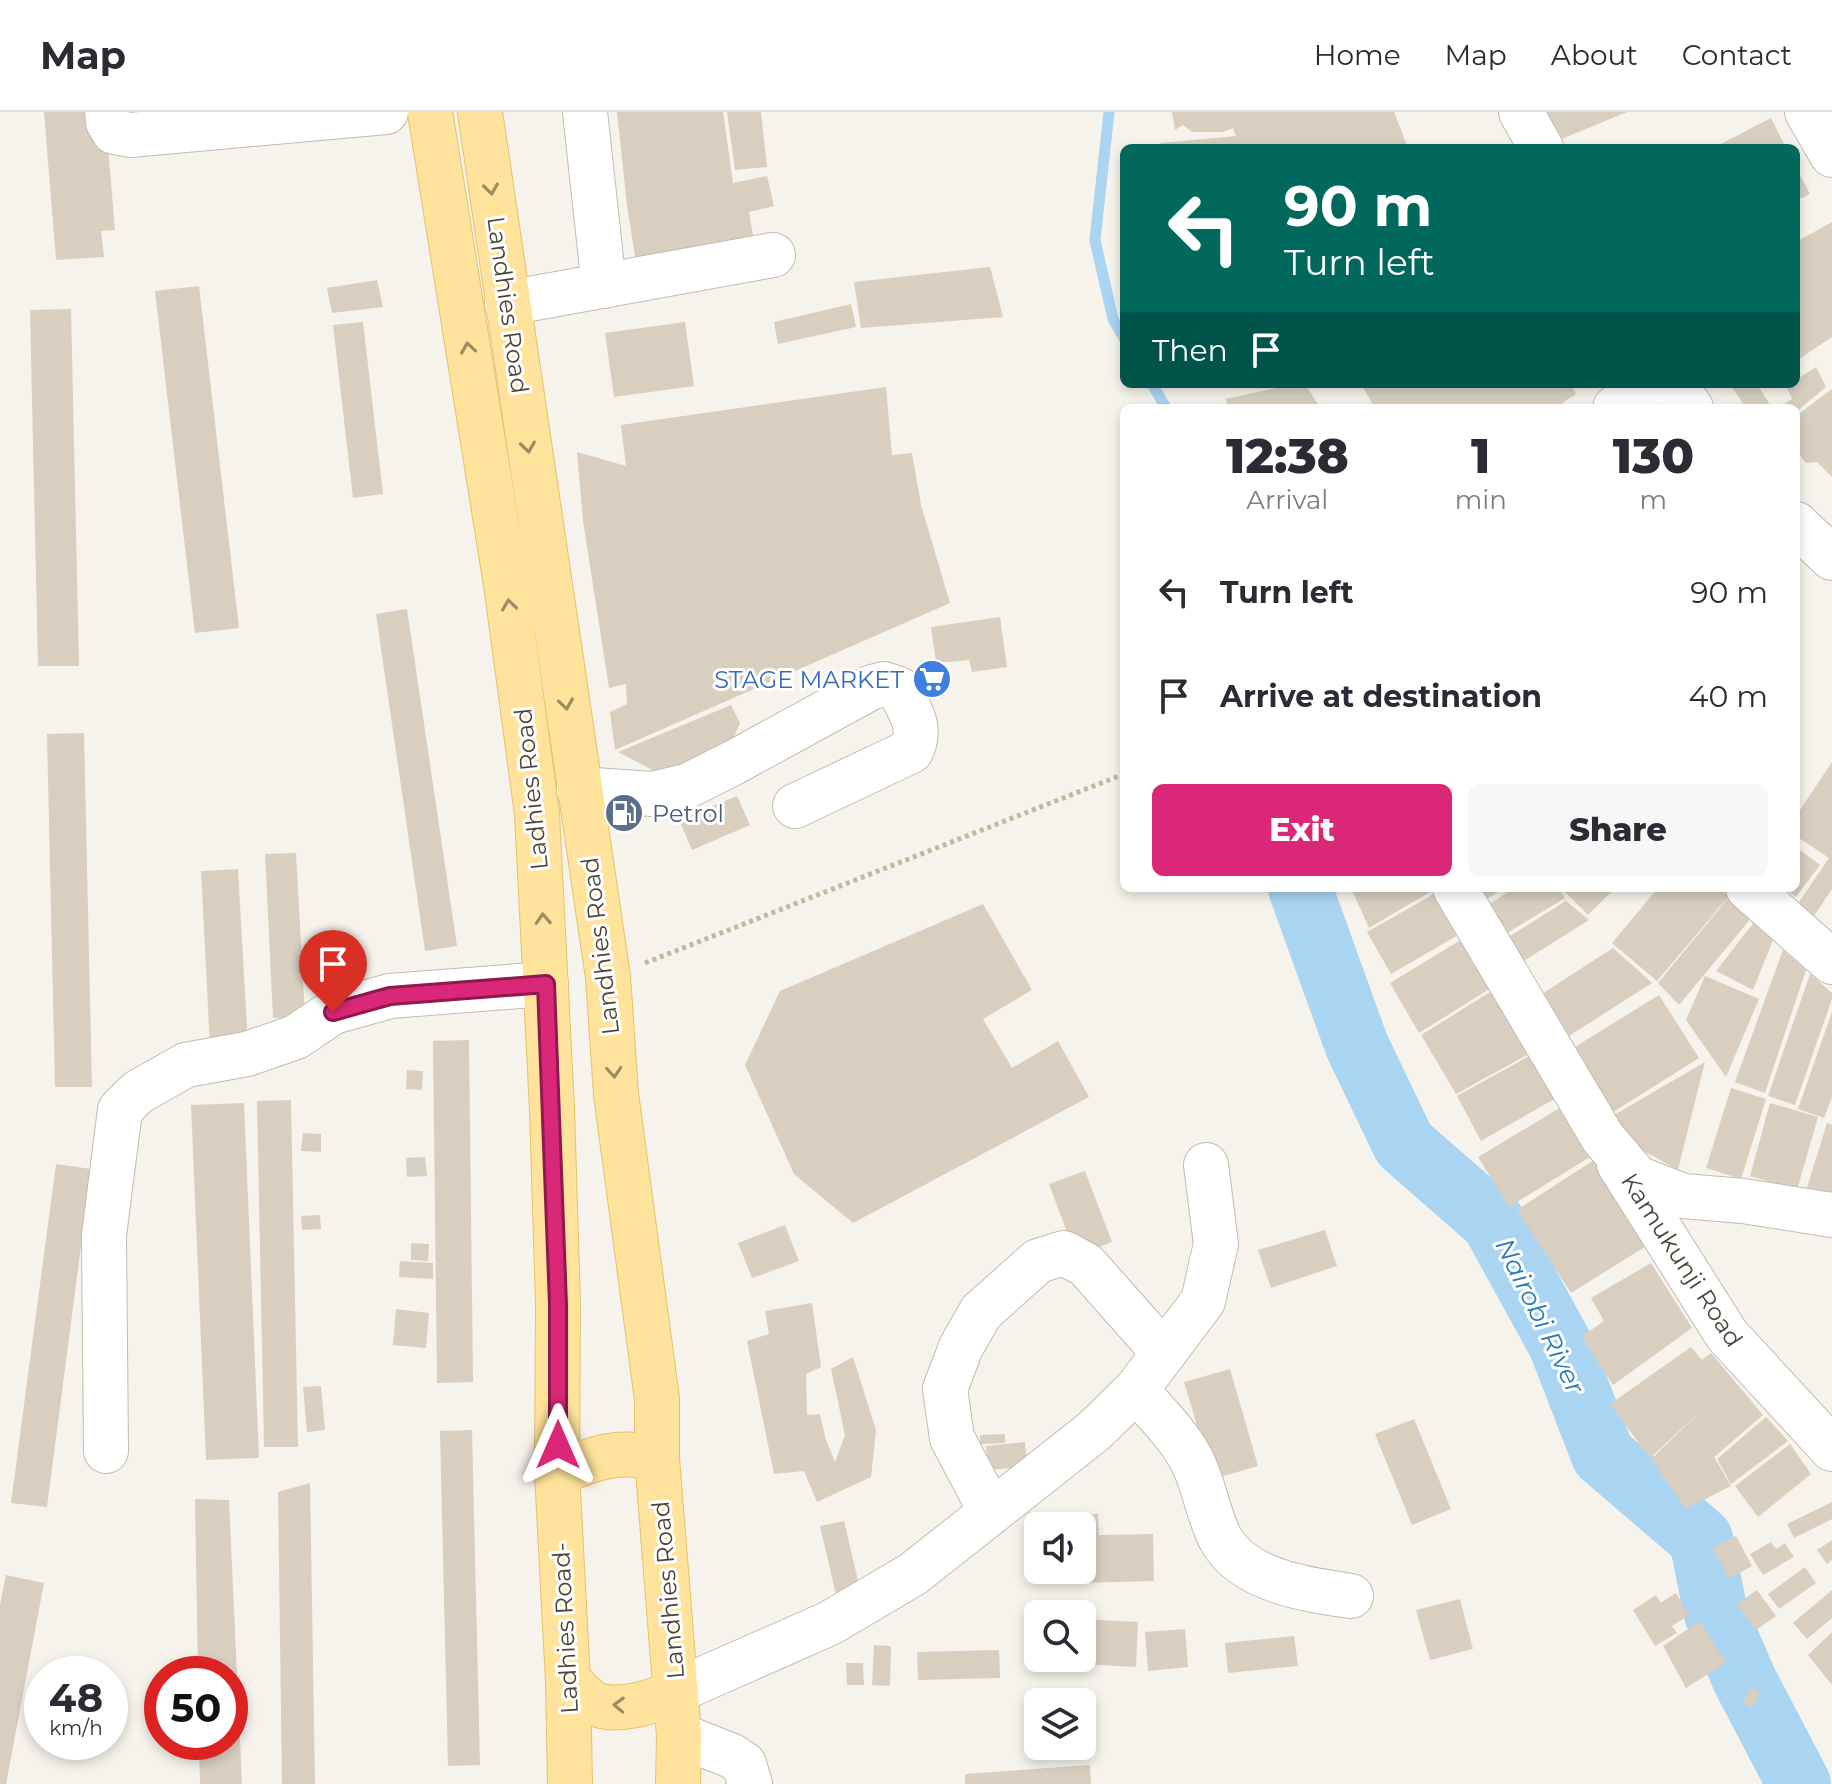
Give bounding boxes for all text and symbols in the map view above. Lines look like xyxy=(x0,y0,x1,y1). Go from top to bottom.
text: Map xyxy=(40,32,126,79)
text: Home xyxy=(1314,38,1401,72)
text: Map xyxy=(1445,38,1507,72)
text: About xyxy=(1551,38,1638,72)
text: Contact xyxy=(1682,38,1792,72)
text: 90 m xyxy=(1284,172,1432,240)
icon: left xyxy=(1152,176,1256,280)
one-way arrow xyxy=(482,182,499,196)
street label: Landhies Road xyxy=(481,214,535,396)
text: Turn left xyxy=(1284,240,1435,284)
icon: arrive xyxy=(1244,328,1288,372)
text: Then xyxy=(1152,332,1228,369)
one-way arrow xyxy=(460,342,477,355)
text: 12:38 xyxy=(1226,427,1349,485)
text: 1 xyxy=(1471,427,1490,485)
text: 130 xyxy=(1613,427,1694,485)
one-way arrow xyxy=(519,440,536,453)
text: Arrival xyxy=(1246,484,1328,516)
text: min xyxy=(1455,484,1507,516)
text: m xyxy=(1640,484,1667,516)
icon: left xyxy=(1152,570,1196,614)
text: Turn left xyxy=(1220,574,1353,611)
text: 90 m xyxy=(1690,574,1768,611)
one-way arrow xyxy=(501,598,518,612)
supermarket icon: STAGE MARKET xyxy=(911,658,953,700)
place label: STAGE MARKET xyxy=(714,665,904,694)
icon: arrive xyxy=(1152,674,1196,718)
text: Arrive at destination xyxy=(1220,678,1542,715)
text: 40 m xyxy=(1689,678,1768,715)
one-way arrow xyxy=(557,697,574,711)
street label: Ladhies Road xyxy=(508,707,554,871)
button: Exit xyxy=(1152,784,1452,876)
button: Share xyxy=(1468,784,1768,876)
fuel station icon: Petrol xyxy=(603,792,645,834)
place label: Petrol xyxy=(652,799,724,828)
street label: Landhies Road xyxy=(575,856,625,1036)
one-way arrow xyxy=(534,912,551,925)
pin xyxy=(299,930,367,1012)
icon: arrive xyxy=(311,942,355,986)
one-way arrow xyxy=(605,1066,622,1079)
street label: Kamukunji Road xyxy=(1615,1168,1749,1352)
water label: Nairobi River xyxy=(1489,1233,1592,1400)
position arrow xyxy=(516,1403,600,1487)
street label: Landhies Road xyxy=(646,1500,690,1680)
map controls xyxy=(1024,1512,1096,1760)
button: sound xyxy=(1024,1512,1096,1584)
street label: Ladhies Road- xyxy=(546,1542,584,1714)
button: search xyxy=(1024,1600,1096,1672)
speed limit sign: 50 xyxy=(144,1656,248,1760)
text: 48 xyxy=(49,1673,103,1722)
button: layers xyxy=(1024,1688,1096,1760)
one-way arrow xyxy=(612,1697,625,1714)
text: km/h xyxy=(49,1716,103,1740)

